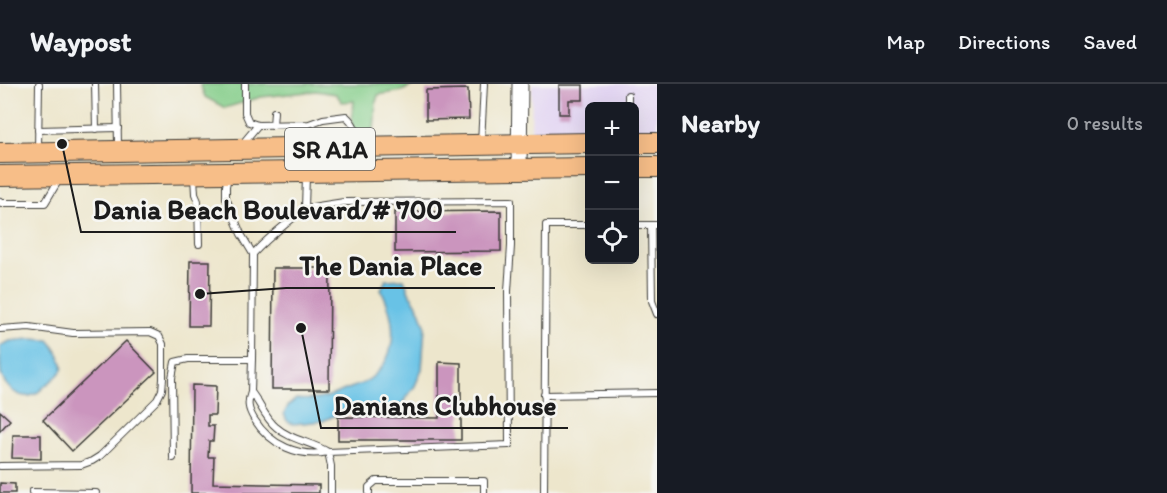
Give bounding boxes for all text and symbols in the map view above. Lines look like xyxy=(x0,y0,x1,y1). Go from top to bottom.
text: Waypost xyxy=(30,24,132,58)
text: Map xyxy=(887,29,925,54)
text: Directions xyxy=(958,29,1050,54)
text: Saved xyxy=(1083,29,1137,54)
map controls xyxy=(585,102,639,264)
button: + xyxy=(585,102,639,156)
text: Nearby xyxy=(681,107,760,139)
text: 0 results xyxy=(1067,111,1143,135)
road number: SR A1A xyxy=(285,128,375,170)
button: − xyxy=(585,156,639,210)
callout: Dania Beach Boulevard/# 700 xyxy=(81,187,456,232)
text: Dania Beach Boulevard/# 700 xyxy=(93,193,443,226)
button: locate xyxy=(585,210,639,264)
callout: The Dania Place xyxy=(286,243,495,288)
text: The Dania Place xyxy=(299,249,482,282)
callout: Danians Clubhouse xyxy=(321,383,568,428)
text: Danians Clubhouse xyxy=(334,389,556,422)

